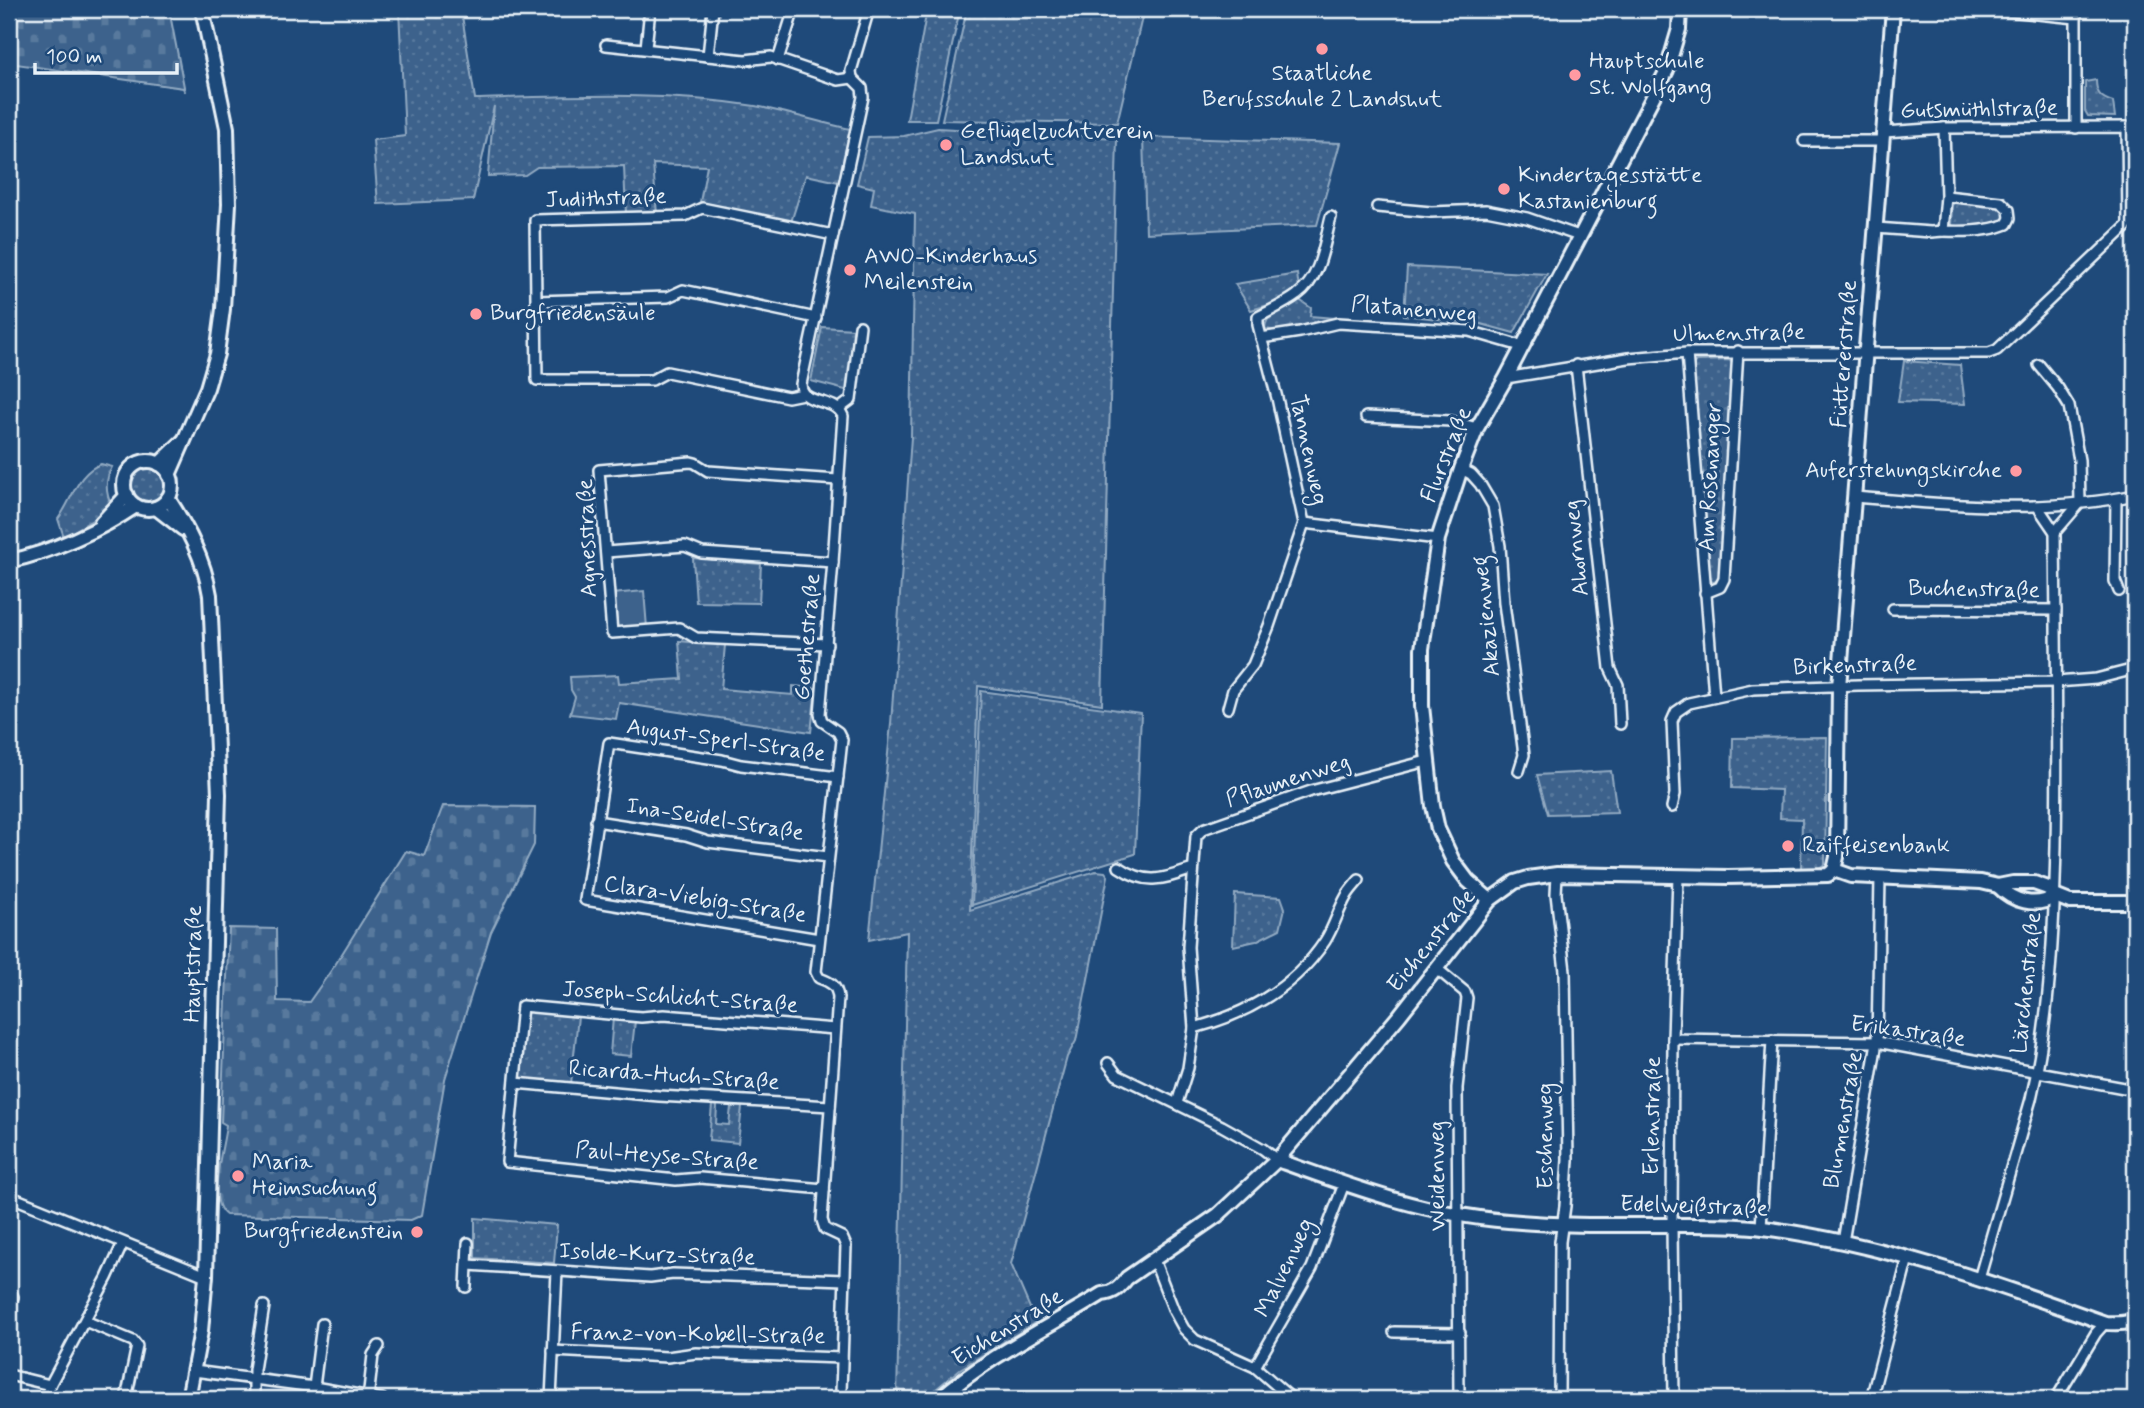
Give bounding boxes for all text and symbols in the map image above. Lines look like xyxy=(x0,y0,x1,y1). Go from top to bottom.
scale bar xyxy=(35,32,177,76)
marker: Staatliche Berufsschule 2 Landshut xyxy=(1314,41,1330,57)
text: 100 m xyxy=(46,43,102,71)
place label: Hauptschule St. Wolfgang xyxy=(1589,47,1712,105)
place label: Staatliche Berufsschule 2 Landshut xyxy=(1202,59,1443,115)
marker: Hauptschule St. Wolfgang xyxy=(1567,67,1583,83)
street label: Gutsmüthlstraße xyxy=(1900,94,2058,126)
place label: Geflügelzuchtverein Landshut xyxy=(960,117,1154,173)
marker: Geflügelzuchtverein Landshut xyxy=(938,137,954,153)
place label: Kindertagesstätte Kastanienburg xyxy=(1518,161,1702,219)
marker: Kindertagesstätte Kastanienburg xyxy=(1496,181,1512,197)
street label: Judithstraße xyxy=(545,182,667,216)
place label: AWO-Kinderhaus Meilenstein xyxy=(864,242,1037,298)
marker: AWO-Kinderhaus Meilenstein xyxy=(842,262,858,278)
street label: Füttererstraße xyxy=(1825,279,1865,429)
street label: Platanenweg xyxy=(1350,290,1478,330)
place label: Burgfriedensäule xyxy=(490,299,656,331)
marker: Burgfriedensäule xyxy=(468,306,484,322)
street label: Ulmenstraße xyxy=(1673,318,1805,350)
street label: Tannenweg xyxy=(1280,392,1334,508)
street label: Am Rosenanger xyxy=(1692,401,1732,552)
street label: Flurstraße xyxy=(1414,403,1480,507)
place label: Auferstehungskirche xyxy=(1805,456,2002,488)
marker: Auferstehungskirche xyxy=(2008,463,2024,479)
street label: Agnesstraße xyxy=(571,478,605,598)
street label: Ahornweg xyxy=(1557,498,1597,598)
street label: Akazienweg xyxy=(1466,554,1510,678)
street label: Goethestraße xyxy=(788,572,828,702)
street label: Buchenstraße xyxy=(1908,574,2040,606)
street label: Birkenstraße xyxy=(1793,649,1917,683)
street label: August-Sperl-Straße xyxy=(625,712,827,770)
street label: Pflaumenweg xyxy=(1222,747,1354,815)
street label: Ina-Seidel-Straße xyxy=(624,791,806,849)
place label: Raiffeisenbank xyxy=(1802,831,1950,861)
marker: Raiffeisenbank xyxy=(1780,838,1796,854)
street label: Clara-Viebig-Straße xyxy=(601,869,808,933)
street label: Eichenstraße xyxy=(1381,883,1483,999)
street label: Hauptstraße xyxy=(178,905,210,1023)
street label: Lärchenstraße xyxy=(2005,911,2049,1055)
street label: Joseph-Schlicht-Straße xyxy=(561,975,799,1021)
street label: Erikastraße xyxy=(1849,1009,1967,1055)
street label: Blumenstraße xyxy=(1817,1049,1871,1191)
street label: Ricarda-Huch-Straße xyxy=(567,1054,781,1098)
street label: Erlenstraße xyxy=(1637,1056,1669,1176)
street label: Eschenweg xyxy=(1531,1083,1563,1189)
street label: Weidenweg xyxy=(1422,1121,1454,1231)
street label: Paul-Heyse-Straße xyxy=(574,1136,760,1178)
place label: Maria Heimsuchung xyxy=(252,1148,378,1206)
marker: Maria Heimsuchung xyxy=(230,1168,246,1184)
street label: Edelweißstraße xyxy=(1620,1189,1768,1225)
street label: Malvenweg xyxy=(1248,1213,1324,1323)
place label: Burgfriedenstein xyxy=(244,1217,403,1249)
marker: Burgfriedenstein xyxy=(409,1224,425,1240)
street label: Isolde-Kurz-Straße xyxy=(558,1237,756,1273)
street label: Eichenstraße xyxy=(947,1282,1069,1374)
street label: Franz-von-Kobell-Straße xyxy=(570,1318,826,1352)

